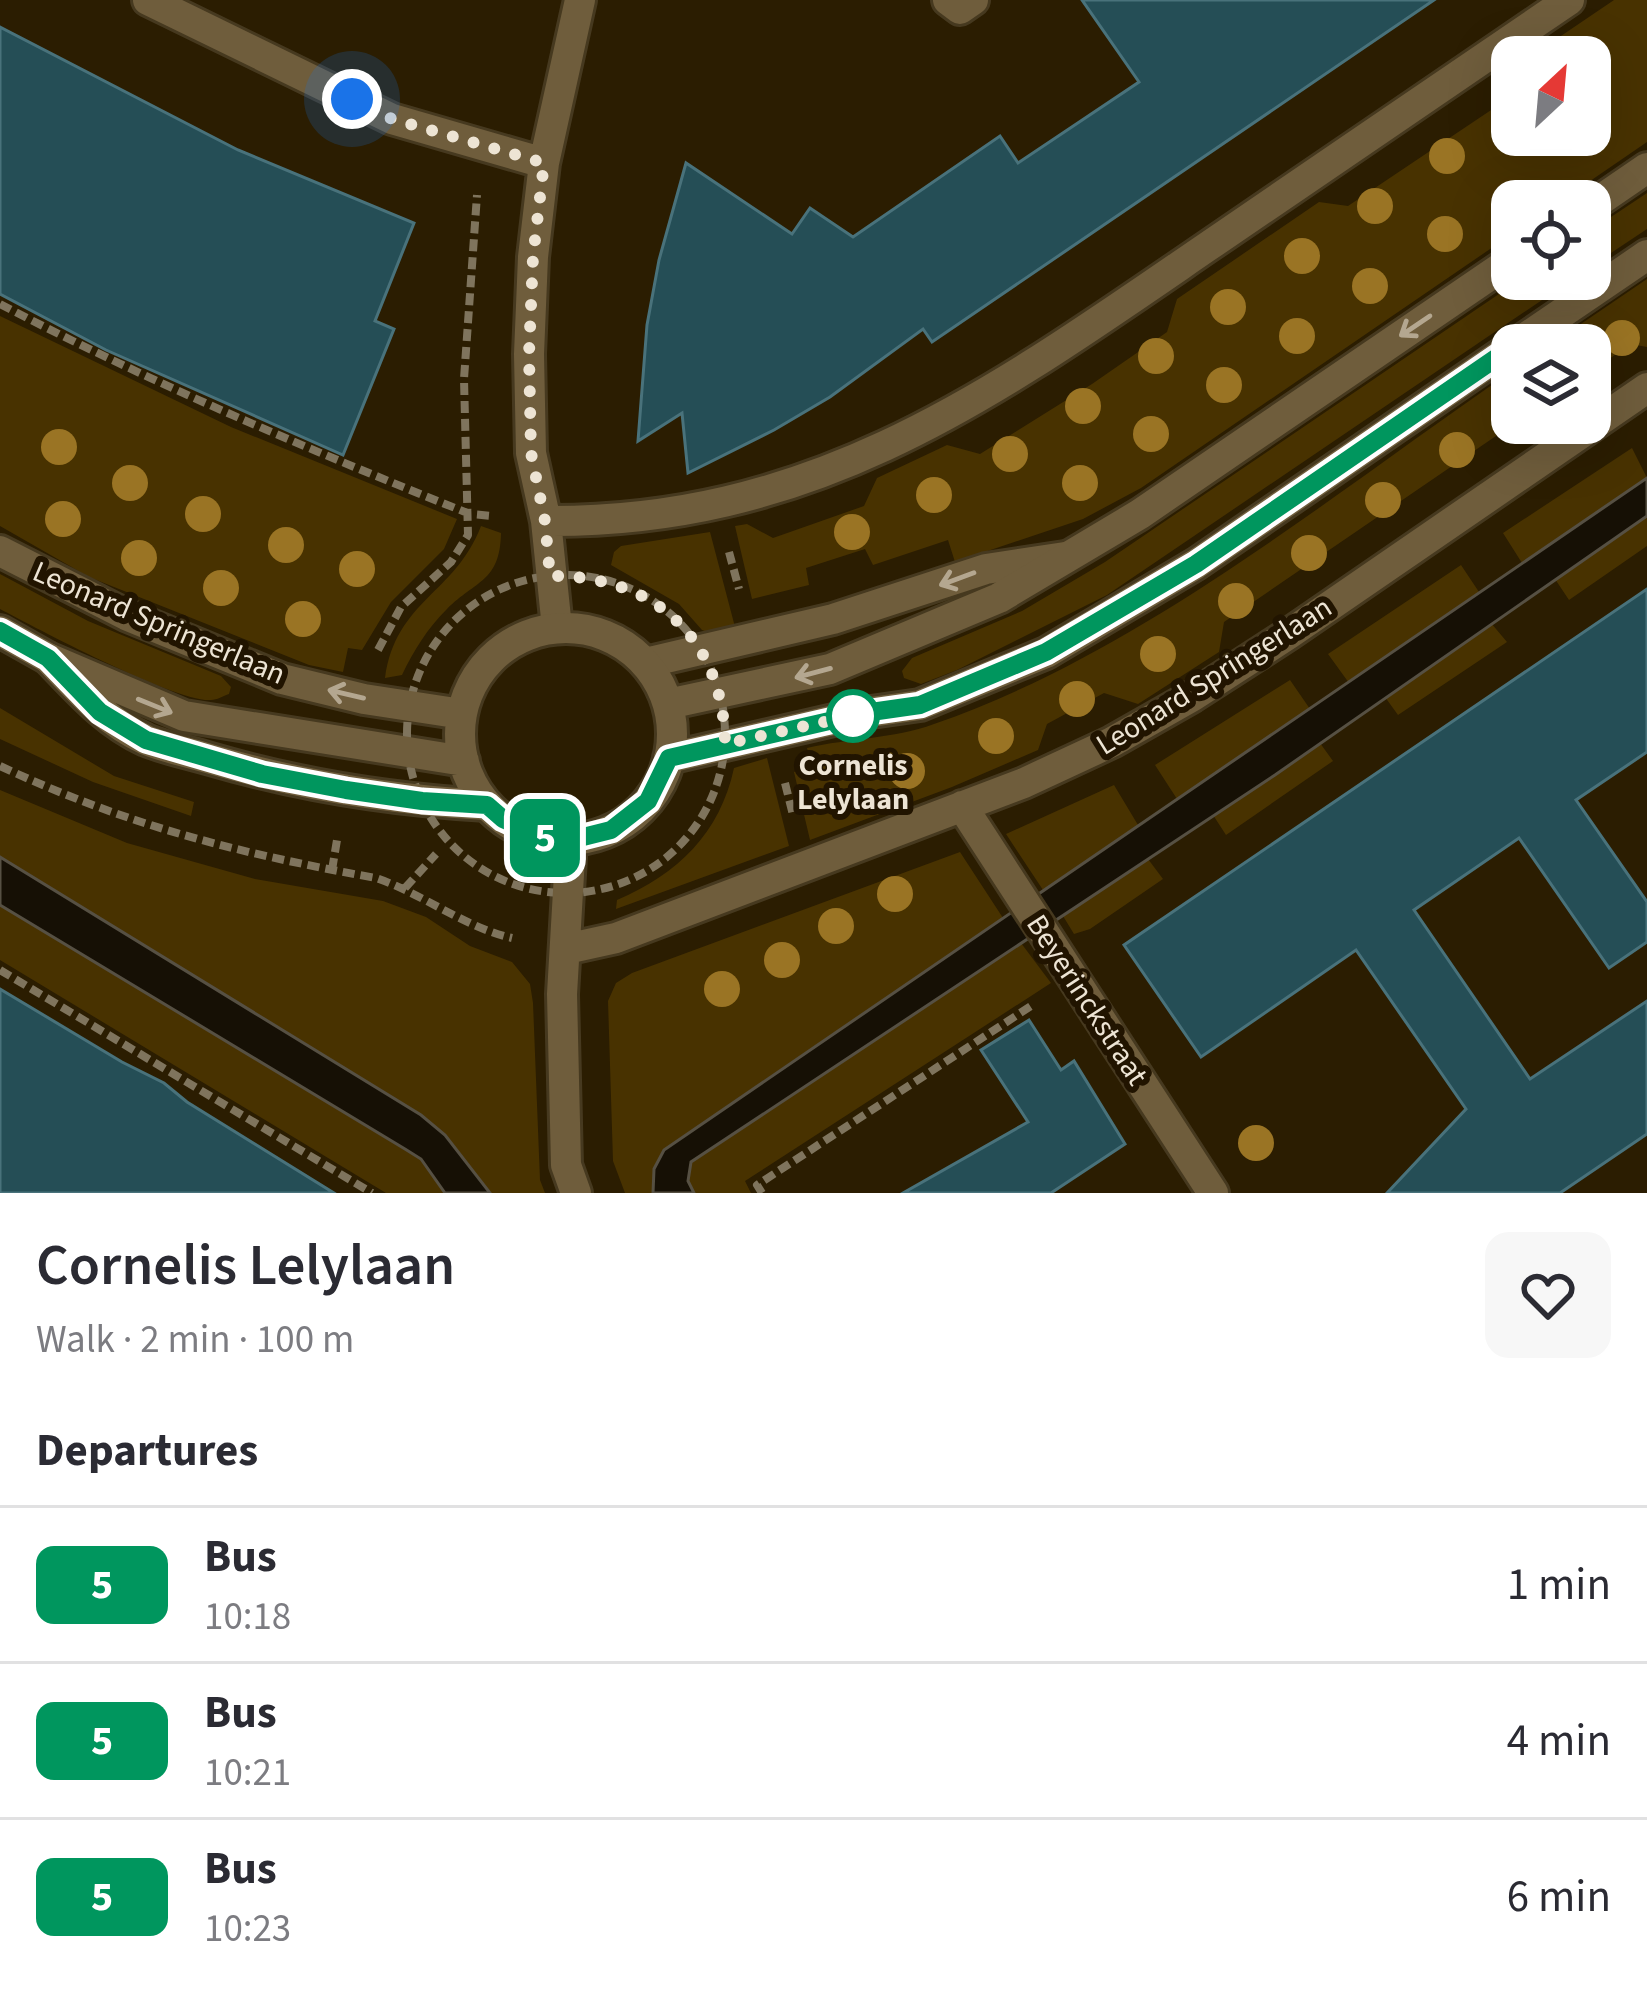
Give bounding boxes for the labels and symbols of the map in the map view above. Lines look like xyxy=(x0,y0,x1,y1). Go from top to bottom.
north arrow xyxy=(1491,36,1611,156)
your location xyxy=(322,69,382,129)
one-way arrow xyxy=(1399,313,1433,338)
street label: Leonard Springerlaan xyxy=(26,550,292,696)
one-way arrow xyxy=(939,570,976,591)
street label: Leonard Springerlaan xyxy=(1088,586,1340,766)
one-way arrow xyxy=(794,664,832,686)
one-way arrow xyxy=(328,682,366,704)
marker: Cornelis Lelylaan xyxy=(828,691,878,741)
one-way arrow xyxy=(135,696,172,718)
place label: Cornelis Lelylaan xyxy=(797,744,909,821)
line badge: 5 xyxy=(506,799,584,877)
street label: Beyerinckstraat xyxy=(1016,906,1158,1094)

